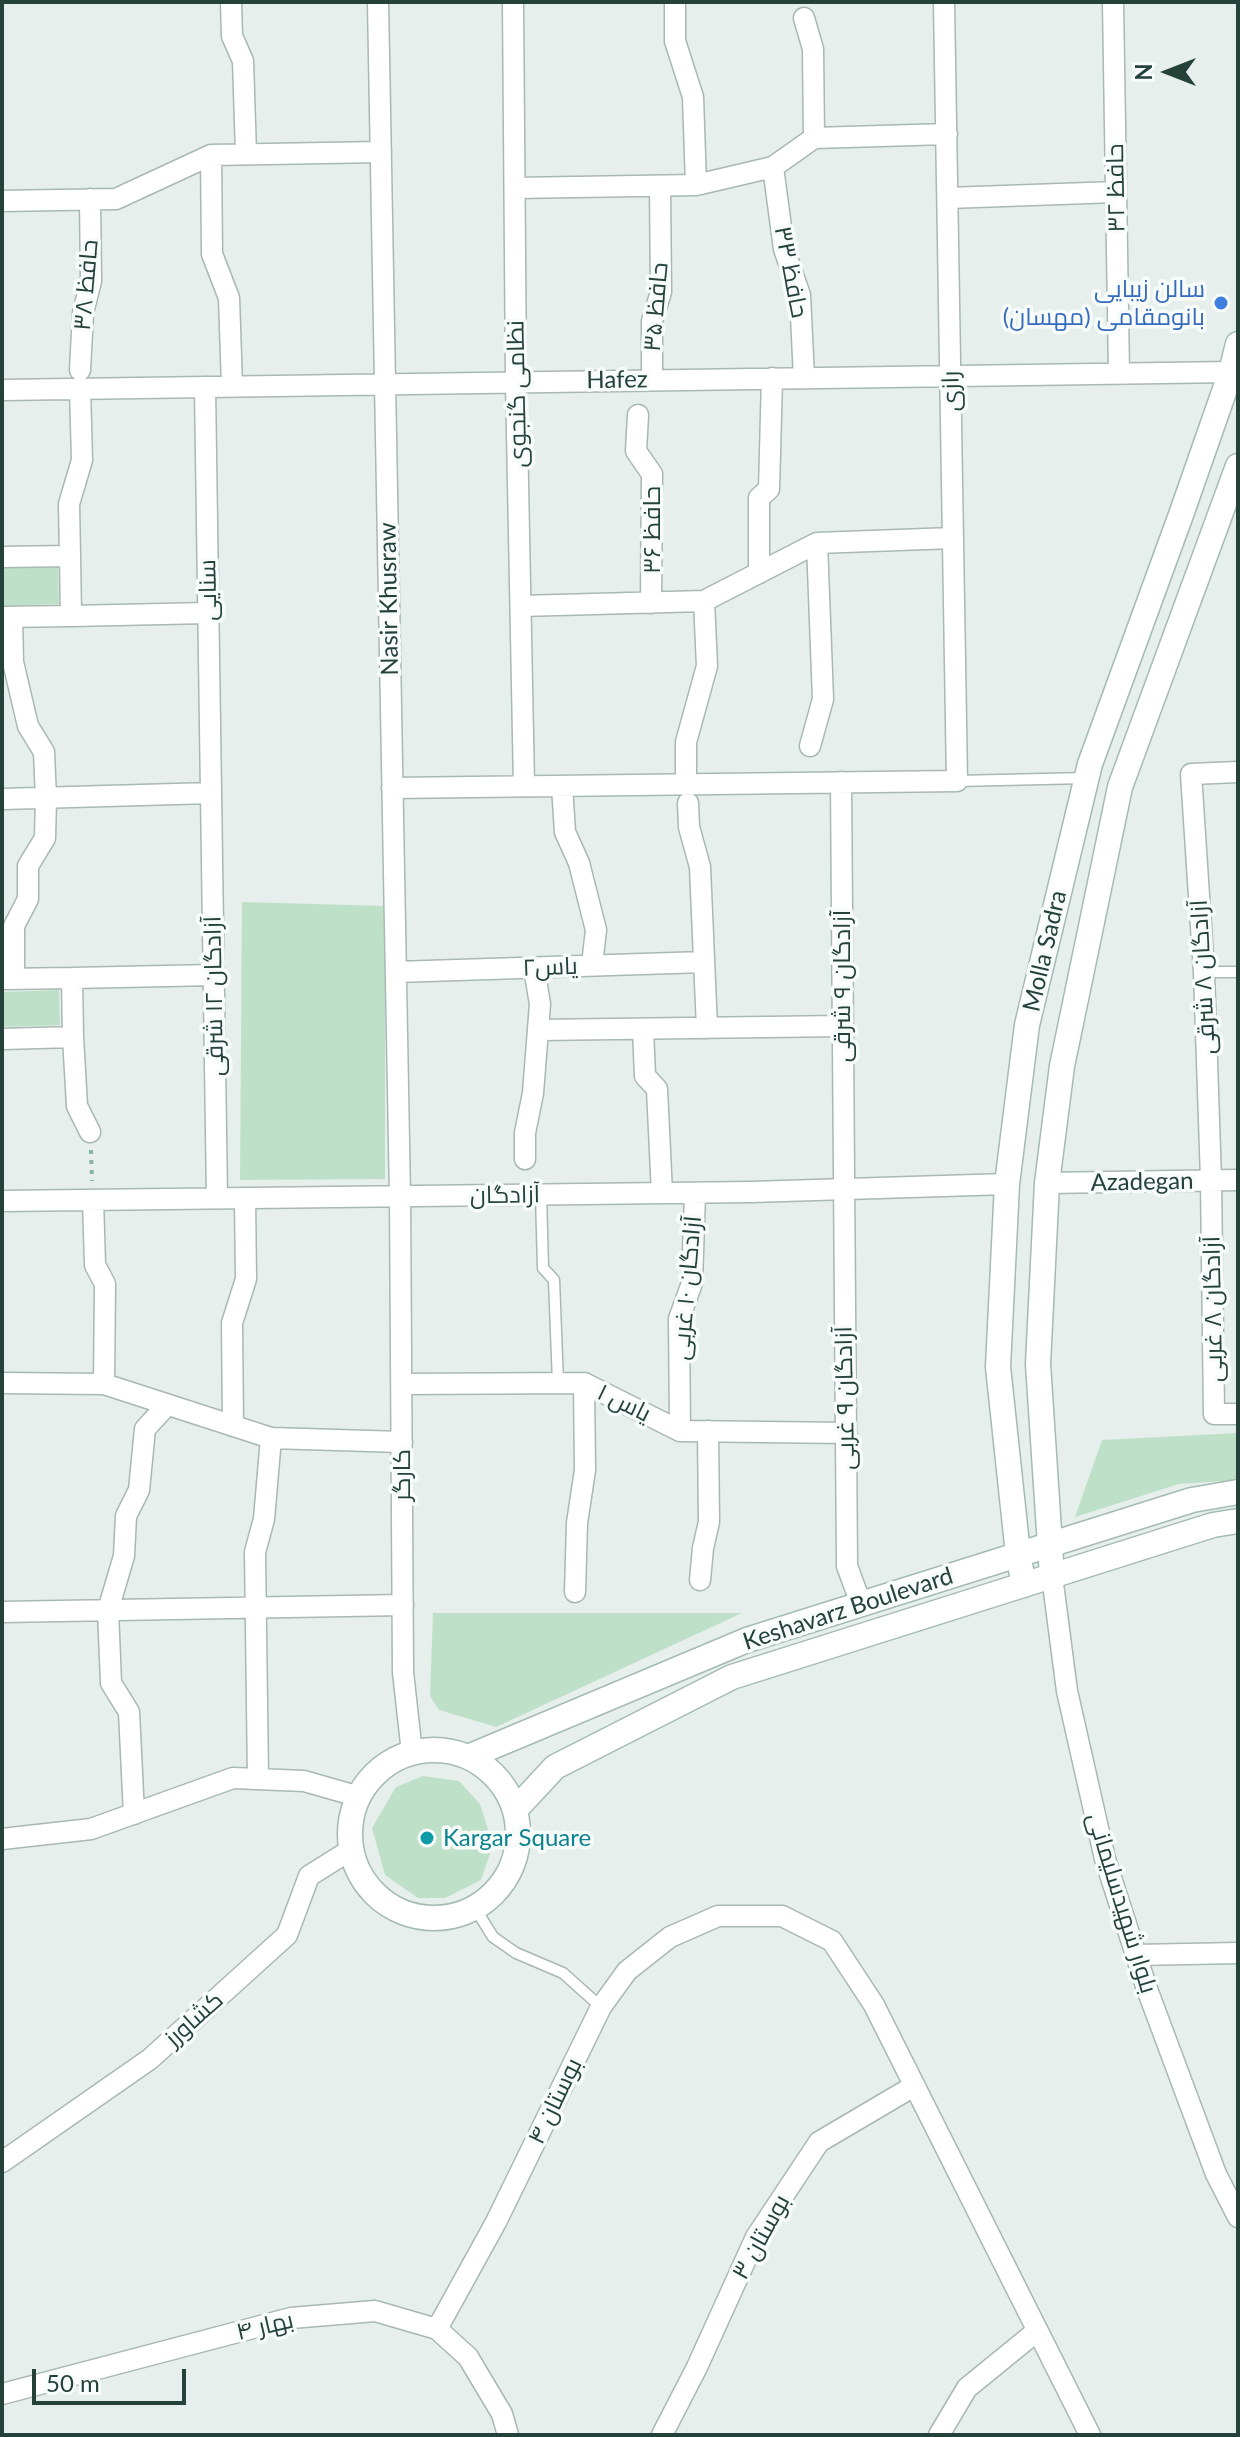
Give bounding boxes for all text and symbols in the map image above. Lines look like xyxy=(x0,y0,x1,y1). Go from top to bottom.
north arrow xyxy=(1128,32,1208,112)
text: N xyxy=(1130,64,1157,80)
street label: حافظ ۳۲ xyxy=(1101,143,1131,233)
street label: حافظ ۳۳ xyxy=(768,224,814,320)
street label: حافظ ۳۸ xyxy=(68,238,104,332)
street label: حافظ ۳۵ xyxy=(638,261,674,353)
place label: سالن زیبایی بانومقامی (مهسان) xyxy=(1003,275,1205,331)
marker: سالن زیبایی بانومقامی (مهسان) xyxy=(1212,294,1230,312)
street label: نظامی گنجوی xyxy=(501,320,533,468)
street label: Hafez xyxy=(586,365,648,395)
street label: رازی xyxy=(936,370,966,412)
street label: حافظ ۳۶ xyxy=(638,486,666,574)
street label: Nasir Khusraw xyxy=(373,522,405,676)
street label: سنایی xyxy=(193,559,223,621)
street label: Molla Sadra xyxy=(1017,888,1073,1014)
street label: آزادگان ۸ شرقی xyxy=(1185,899,1221,1055)
street label: آزادگان ۹ شرقی xyxy=(828,910,856,1062)
street label: آزادگان ۱۲ شرقی xyxy=(198,916,230,1076)
street label: یاس۲ xyxy=(522,952,578,982)
street label: Azadegan xyxy=(1090,1167,1194,1197)
street label: آزادگان xyxy=(470,1180,540,1210)
street label: آزادگان ۱۰ غربی xyxy=(666,1215,708,1361)
street label: آزادگان ۸ غربی xyxy=(1197,1236,1229,1382)
street label: آزادگان ۹ غربی xyxy=(829,1326,861,1470)
street label: یاس ۱ xyxy=(592,1378,656,1428)
street label: کارگر xyxy=(388,1449,416,1501)
street label: Keshavarz Boulevard xyxy=(739,1561,957,1657)
street label: بلوار شهیدسلیمانی xyxy=(1081,1809,1163,1997)
place label: Kargar Square xyxy=(443,1824,591,1852)
marker: Kargar Square xyxy=(418,1829,436,1847)
street label: کشاورز xyxy=(159,1985,229,2053)
street label: بوستان ۴ xyxy=(522,2053,588,2149)
street label: بوستان ۳ xyxy=(726,2190,796,2284)
street label: بهار ۴ xyxy=(234,2305,296,2347)
scale bar xyxy=(36,2353,190,2403)
text: 50 m xyxy=(46,2368,100,2397)

